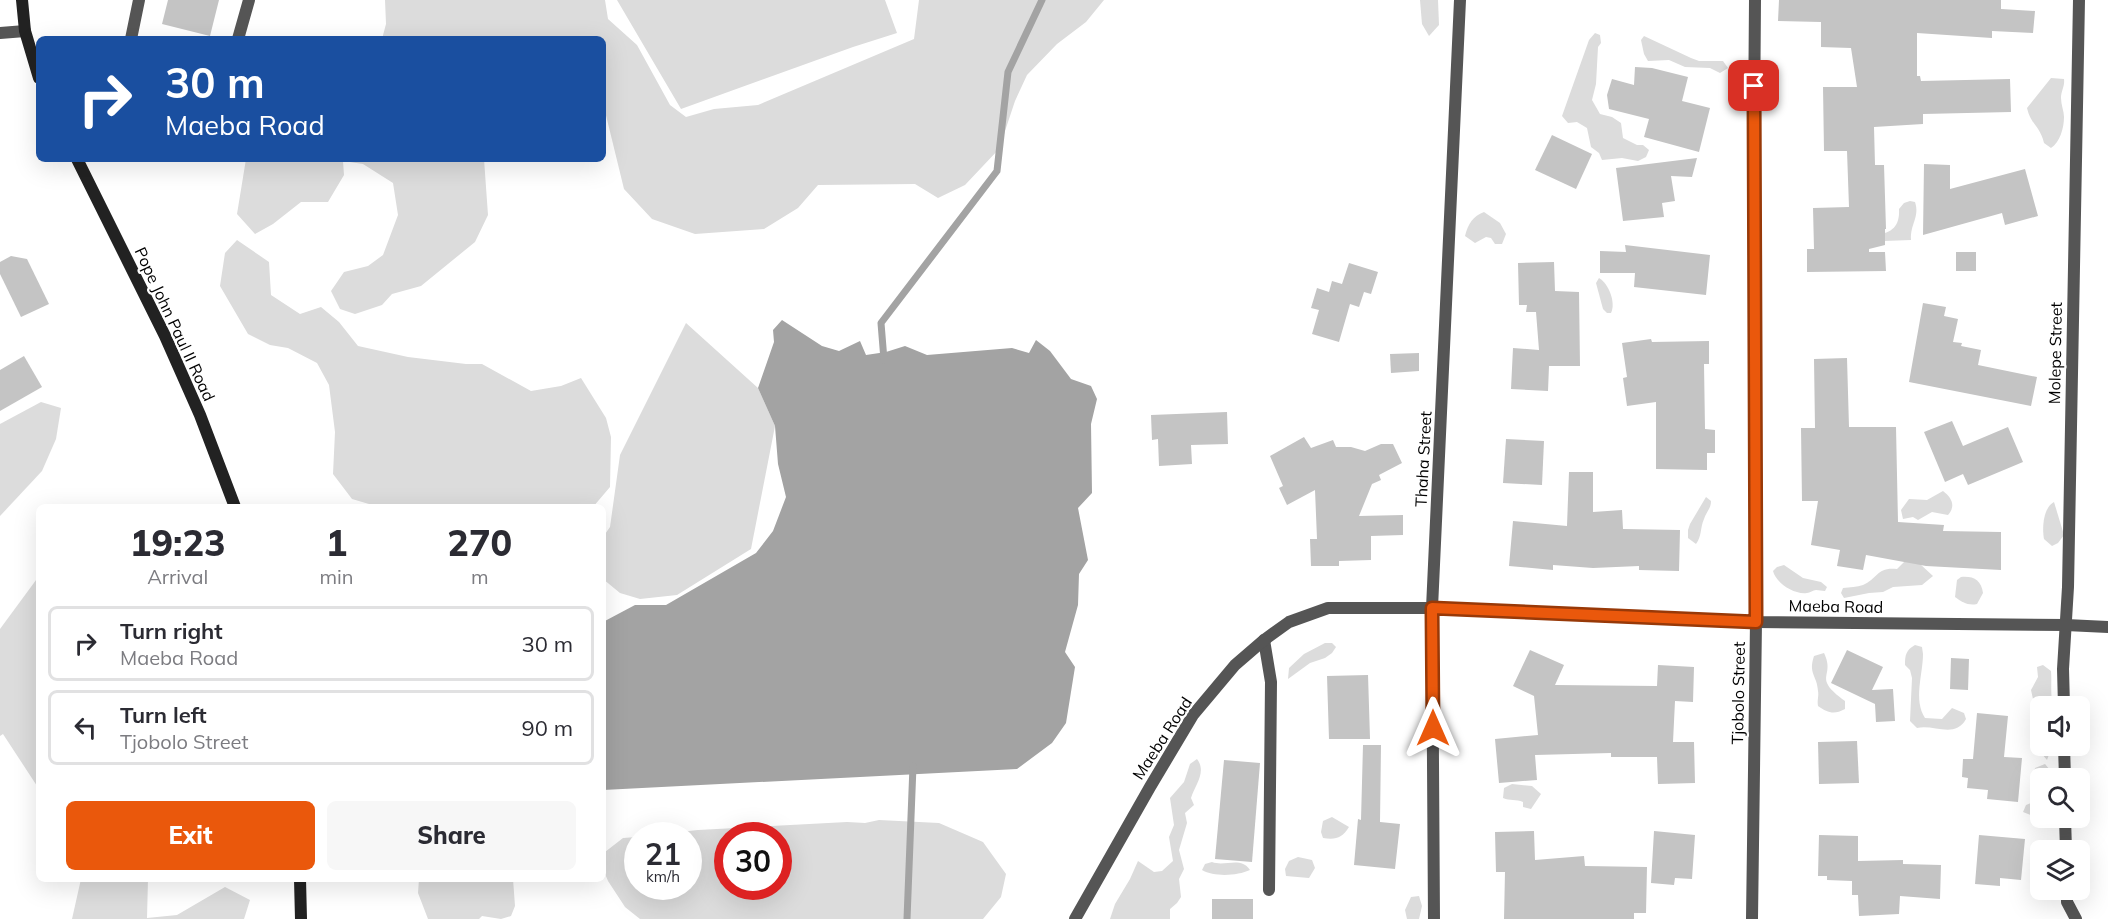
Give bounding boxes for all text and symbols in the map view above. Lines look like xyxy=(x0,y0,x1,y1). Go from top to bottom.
text: 30 m xyxy=(165,56,265,109)
icon: right xyxy=(66,60,144,138)
pin xyxy=(1728,60,1779,111)
icon: arrive xyxy=(1737,69,1770,102)
text: Maeba Road xyxy=(165,108,325,142)
street label: Pope John Paul II Road xyxy=(131,244,219,404)
street label: Molepe Street xyxy=(2044,301,2066,404)
street label: Thaha Street xyxy=(1411,410,1436,507)
text: 19:23 xyxy=(130,520,226,565)
text: 1 xyxy=(326,520,347,565)
text: 270 xyxy=(447,520,512,565)
text: Arrival xyxy=(147,564,208,589)
text: min xyxy=(319,564,354,589)
text: m xyxy=(471,564,489,589)
street label: Maeba Road xyxy=(1789,595,1883,617)
text: Turn right xyxy=(120,617,223,645)
icon: right xyxy=(69,627,102,660)
text: 30 m xyxy=(522,630,573,658)
street label: Tjobolo Street xyxy=(1727,641,1749,745)
text: Maeba Road xyxy=(120,645,238,670)
street label: Maeba Road xyxy=(1128,693,1196,783)
position arrow xyxy=(1401,696,1465,760)
map controls xyxy=(2030,696,2090,900)
button: sound xyxy=(2030,696,2090,756)
text: Turn left xyxy=(120,701,207,729)
icon: left xyxy=(69,711,102,744)
text: 90 m xyxy=(522,714,573,742)
text: Tjobolo Street xyxy=(120,729,248,754)
button: search xyxy=(2030,768,2090,828)
button: Exit xyxy=(66,801,315,870)
button: Share xyxy=(327,801,576,870)
speed limit sign: 30 xyxy=(714,822,792,900)
text: 21 xyxy=(645,835,681,873)
button: layers xyxy=(2030,840,2090,900)
text: km/h xyxy=(646,867,680,886)

